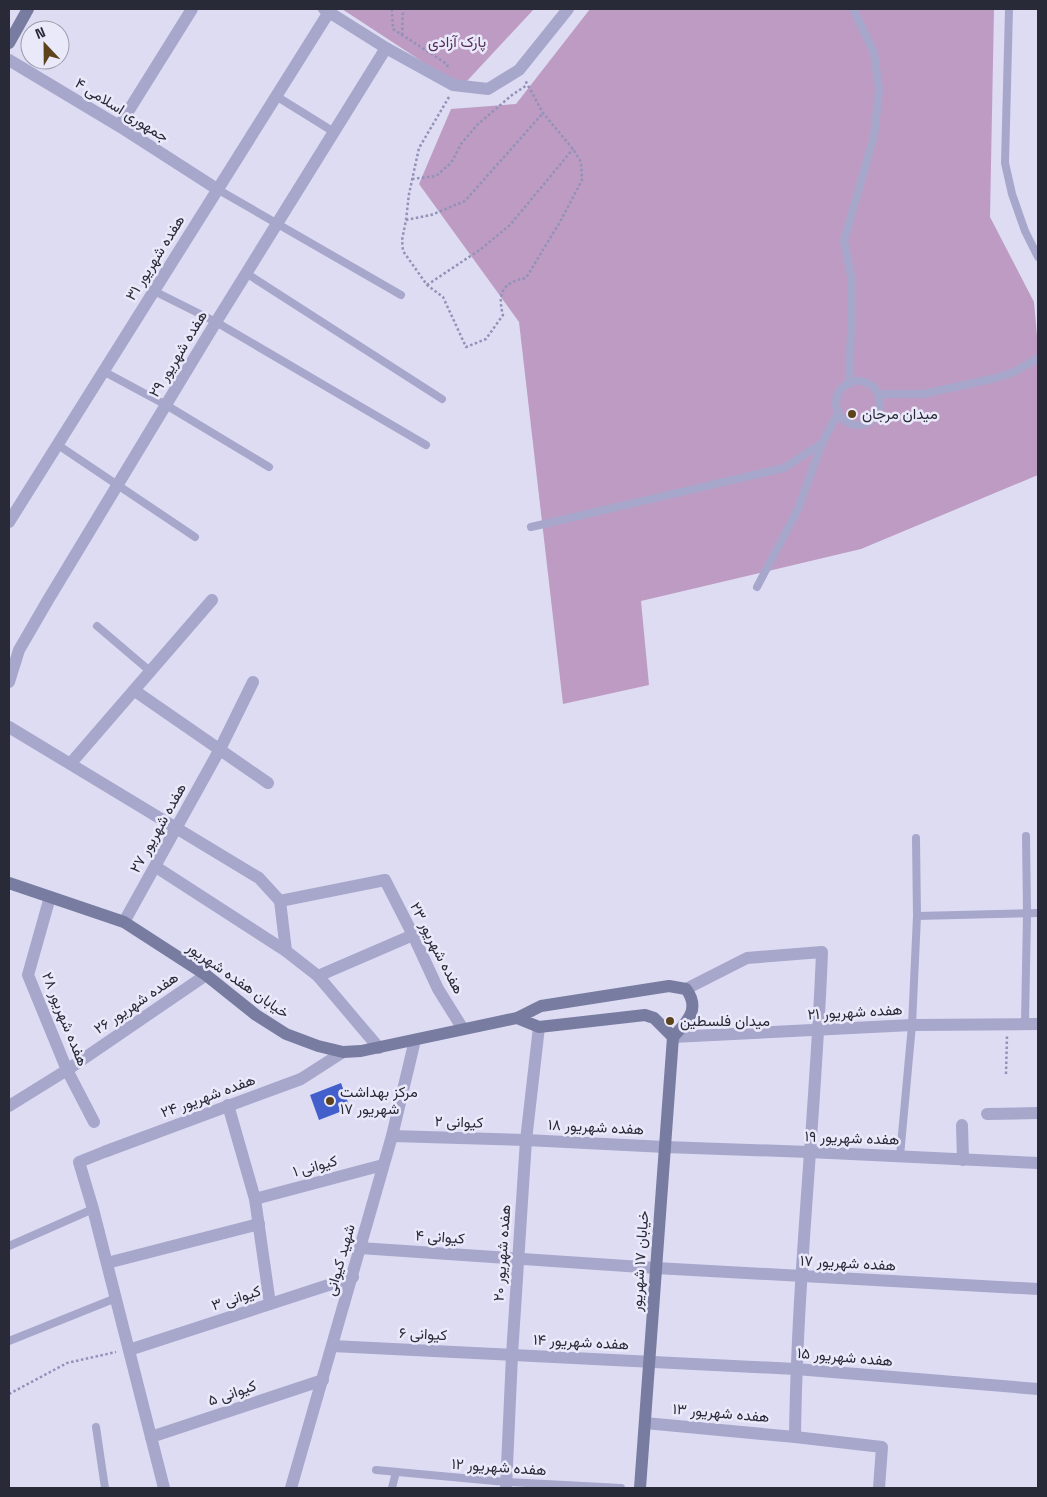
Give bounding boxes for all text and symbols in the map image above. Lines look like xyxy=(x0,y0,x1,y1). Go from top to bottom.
north arrow xyxy=(20,20,70,70)
text: N xyxy=(32,23,48,43)
park label: پارک آزادی xyxy=(428,32,486,52)
street label: جمهوری اسلامی ۴ xyxy=(71,73,173,147)
street label: هفده شهریور ۳۱ xyxy=(121,212,188,304)
street label: هفده شهریور ۲۹ xyxy=(144,307,211,401)
place label: میدان مرجان xyxy=(862,404,938,423)
marker: میدان مرجان xyxy=(846,408,858,420)
street label: هفده شهریور ۲۷ xyxy=(125,780,190,876)
street label: هفده شهریور ۲۳ xyxy=(406,899,469,997)
street label: خیابان هفده شهریور xyxy=(183,937,293,1022)
street label: هفده شهریور ۲۶ xyxy=(90,967,182,1038)
street label: هفده شهریور ۲۸ xyxy=(38,969,93,1069)
street label: هفده شهریور ۲۱ xyxy=(807,1000,903,1023)
place label: میدان فلسطین xyxy=(680,1011,770,1031)
marker: میدان فلسطین xyxy=(664,1015,676,1027)
street label: هفده شهریور ۲۴ xyxy=(158,1070,258,1121)
place label: مرکز بهداشت ۱۷ شهریور xyxy=(340,1082,418,1118)
marker: مرکز بهداشت ۱۷ شهریور xyxy=(324,1095,336,1107)
street label: کیوانی ۲ xyxy=(434,1111,484,1133)
street label: هفده شهریور ۱۸ xyxy=(548,1114,645,1139)
street label: هفده شهریور ۱۹ xyxy=(804,1126,900,1149)
street label: کیوانی ۱ xyxy=(291,1150,340,1182)
street label: هفده شهریور ۲۰ xyxy=(489,1204,514,1302)
street label: خیابان ۱۷ شهریور xyxy=(626,1210,653,1313)
street label: شهید کیوانی xyxy=(320,1222,360,1298)
street label: کیوانی ۴ xyxy=(415,1225,466,1249)
street label: هفده شهریور ۱۷ xyxy=(800,1250,897,1275)
street label: کیوانی ۳ xyxy=(209,1281,264,1315)
street label: کیوانی ۶ xyxy=(398,1323,448,1345)
street label: هفده شهریور ۱۴ xyxy=(533,1330,629,1353)
street label: هفده شهریور ۱۵ xyxy=(796,1343,894,1370)
street label: کیوانی ۵ xyxy=(205,1375,259,1411)
street label: هفده شهریور ۱۳ xyxy=(672,1399,770,1426)
street label: هفده شهریور ۱۲ xyxy=(451,1454,547,1479)

